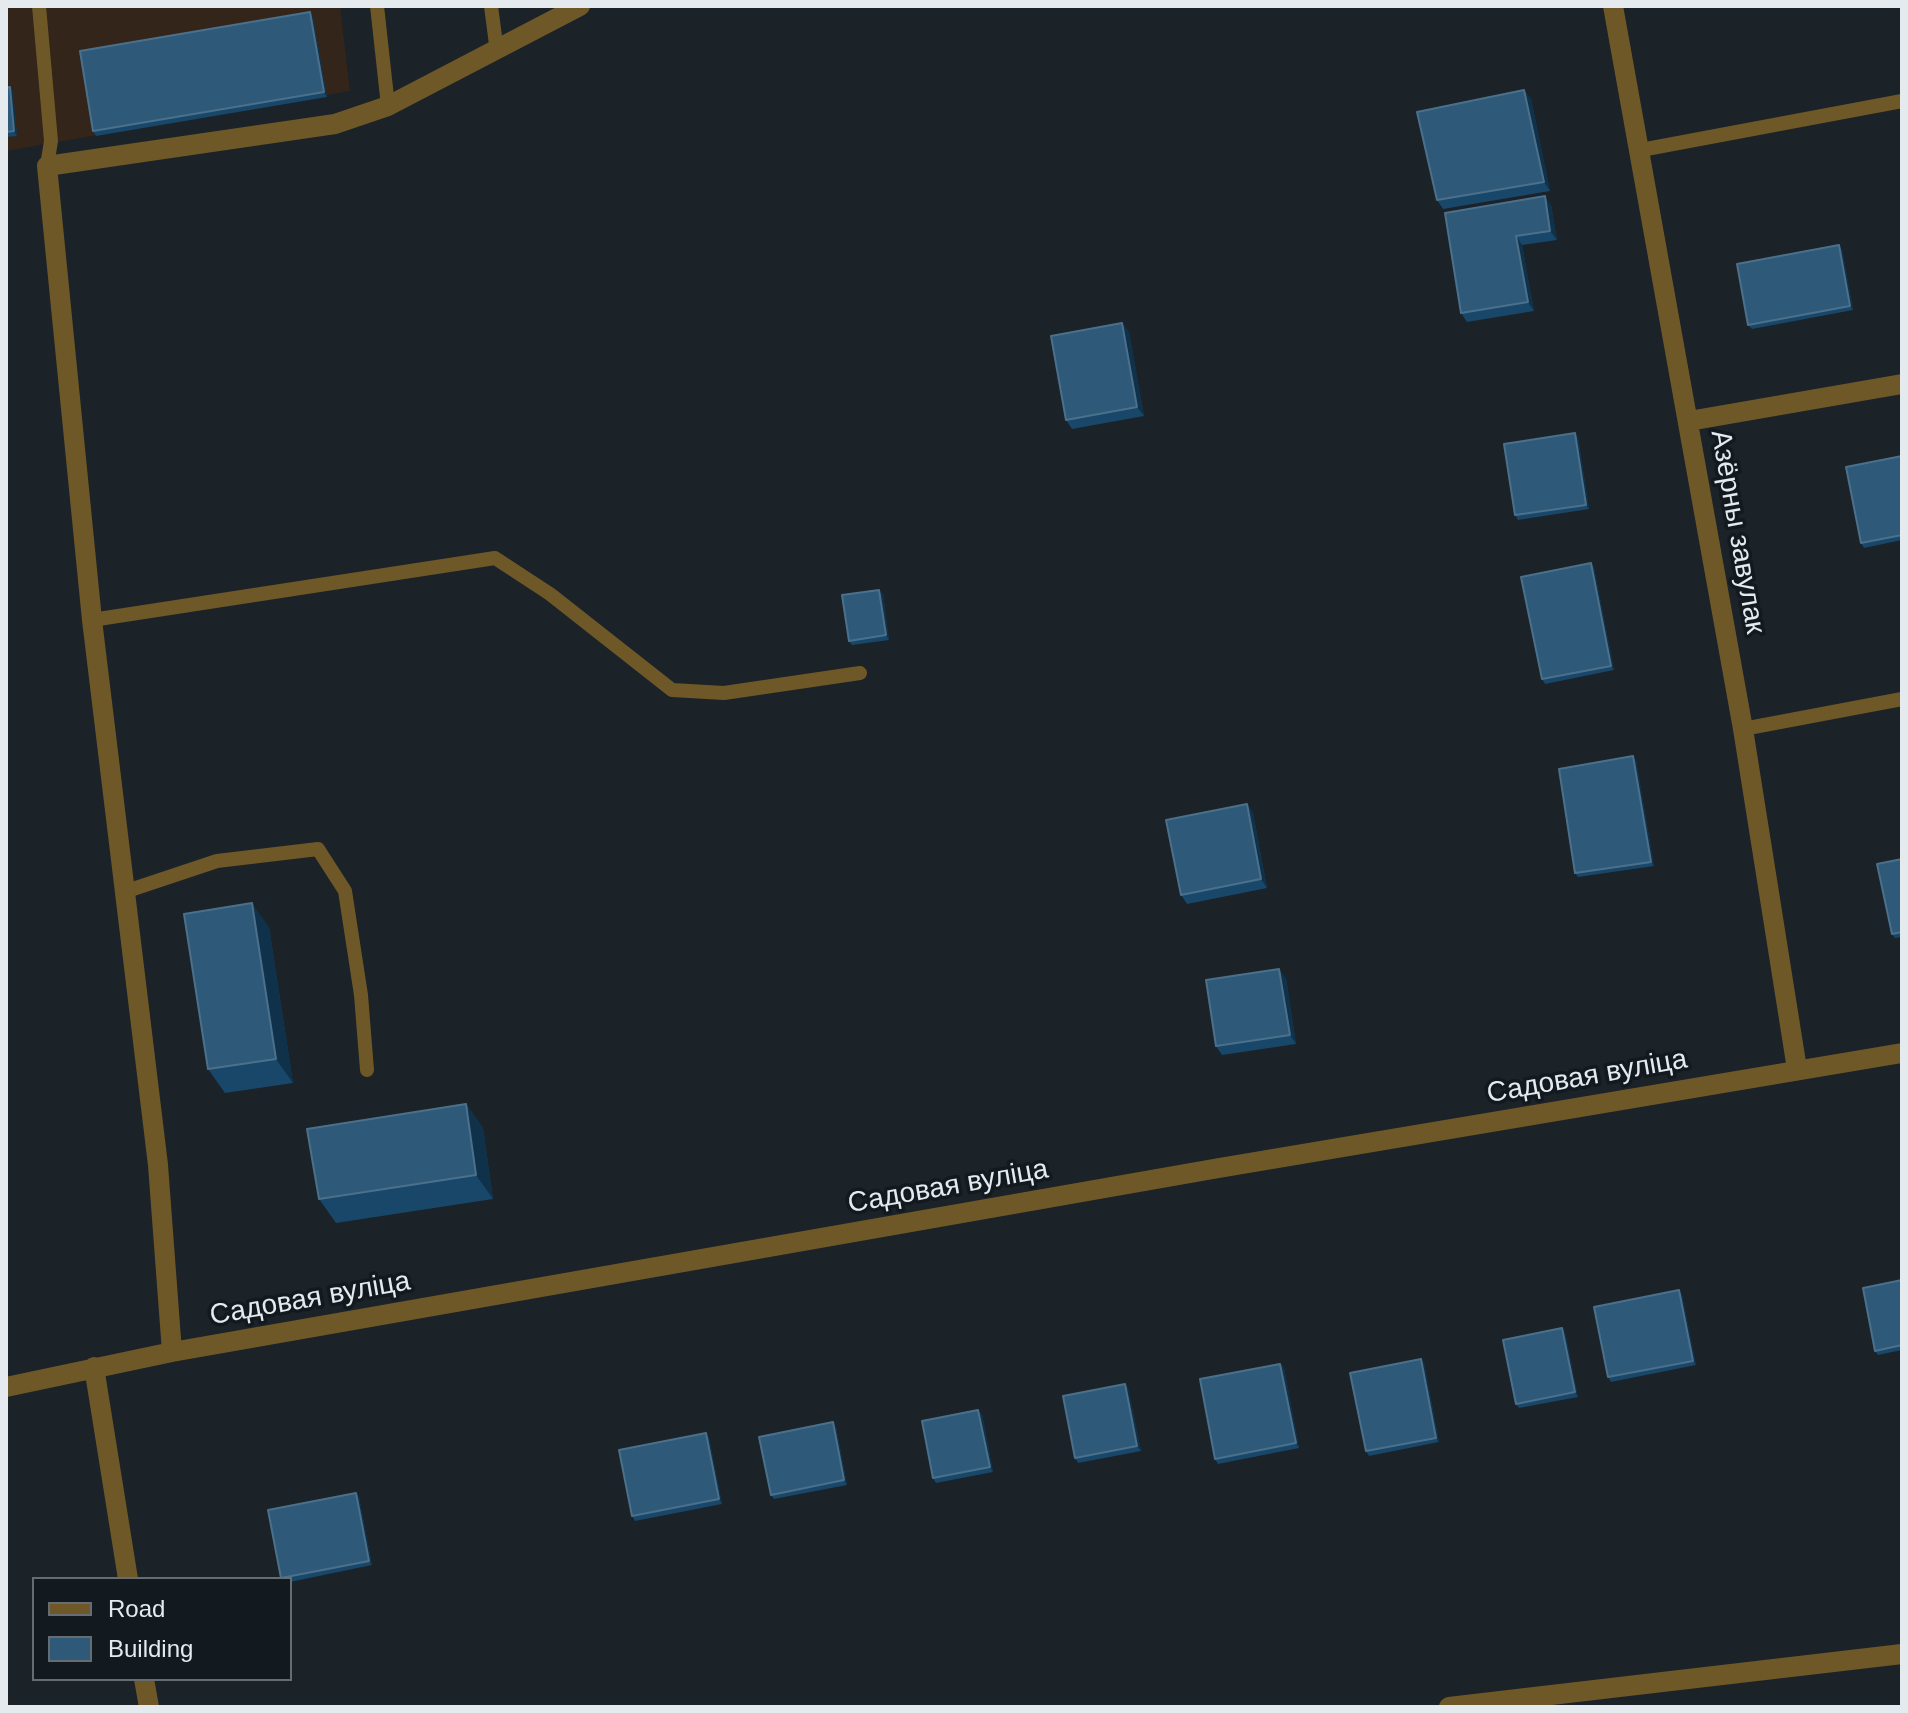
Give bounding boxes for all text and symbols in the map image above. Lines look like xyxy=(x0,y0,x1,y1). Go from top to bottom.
street label: Азёрны завулак xyxy=(1703,428,1771,636)
street label: Садовая вуліца xyxy=(1484,1043,1690,1111)
street label: Садовая вуліца xyxy=(845,1153,1051,1221)
street label: Садовая вуліца xyxy=(207,1265,413,1333)
legend xyxy=(32,1577,292,1681)
text: Road xyxy=(108,1595,165,1622)
text: Building xyxy=(108,1635,193,1662)

